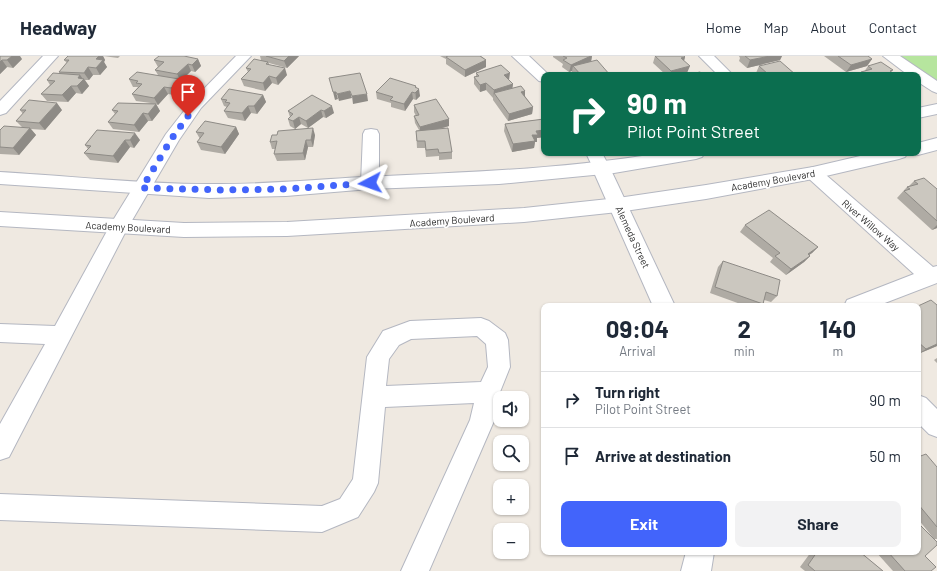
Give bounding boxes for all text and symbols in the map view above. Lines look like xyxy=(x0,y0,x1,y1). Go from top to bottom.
text: Headway xyxy=(20,16,97,39)
text: Home xyxy=(706,19,742,36)
text: Map xyxy=(764,19,788,36)
text: About xyxy=(810,19,847,36)
text: Contact xyxy=(869,19,917,36)
pin xyxy=(171,75,205,116)
icon: arrive xyxy=(177,81,199,103)
text: 90 m xyxy=(627,86,687,120)
icon: right xyxy=(561,88,613,140)
text: Pilot Point Street xyxy=(627,120,760,142)
position arrow xyxy=(349,162,391,204)
street label: Academy Boulevard xyxy=(730,167,816,193)
street label: River Willow Way xyxy=(840,197,903,254)
street label: Alemeda Street xyxy=(613,204,653,270)
street label: Academy Boulevard xyxy=(409,211,495,229)
street label: Academy Boulevard xyxy=(85,219,171,235)
text: 09:04 xyxy=(606,314,669,343)
text: 2 xyxy=(738,314,751,343)
text: 140 xyxy=(820,314,856,343)
text: Arrival xyxy=(619,343,656,359)
text: min xyxy=(734,343,755,359)
text: m xyxy=(833,343,843,359)
text: Turn right xyxy=(595,383,660,401)
icon: right xyxy=(561,389,583,411)
map controls xyxy=(493,391,529,559)
button: sound xyxy=(493,391,529,427)
text: 90 m xyxy=(869,391,901,409)
text: Pilot Point Street xyxy=(595,401,691,417)
button: search xyxy=(493,435,529,471)
icon: arrive xyxy=(561,445,583,467)
text: Arrive at destination xyxy=(595,447,731,465)
text: 50 m xyxy=(869,447,901,465)
button: + xyxy=(493,479,529,515)
button: Exit xyxy=(561,501,727,547)
button: Share xyxy=(735,501,901,547)
button: − xyxy=(493,523,529,559)

